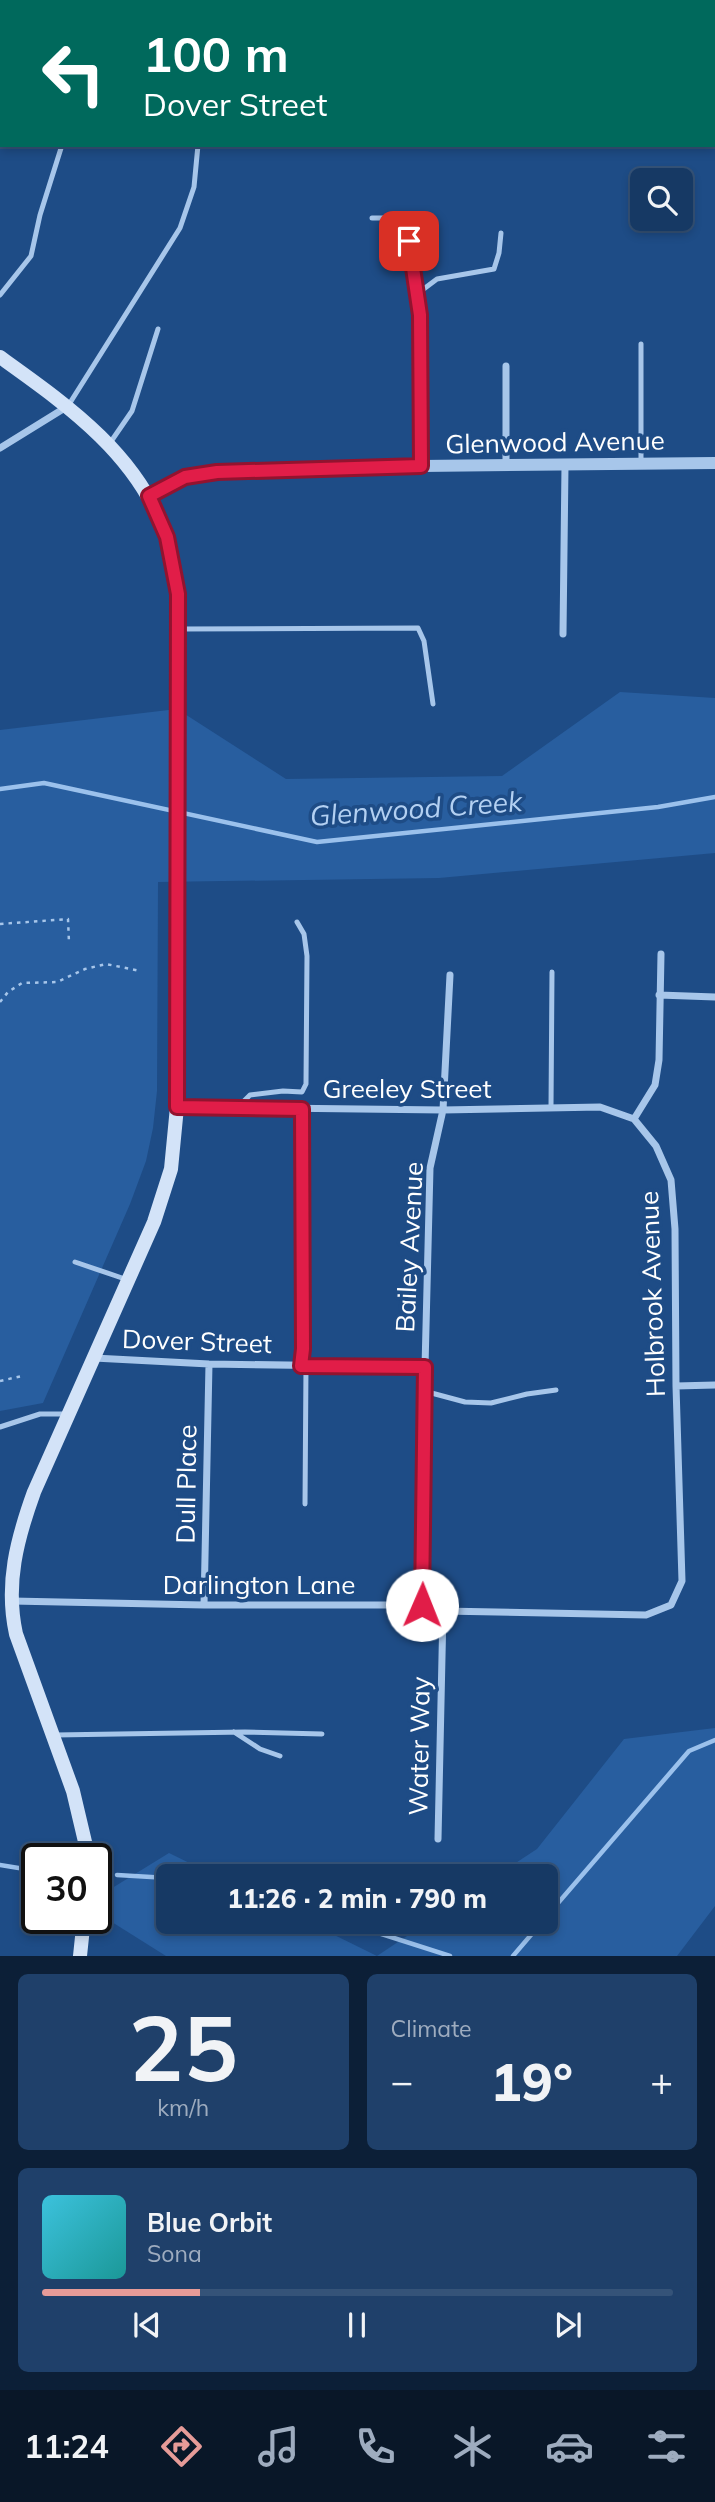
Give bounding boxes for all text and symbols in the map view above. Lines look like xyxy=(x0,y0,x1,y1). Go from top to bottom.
text: 100 m xyxy=(143,23,289,84)
icon: left xyxy=(28,28,119,119)
text: Dover Street xyxy=(143,84,328,124)
map controls xyxy=(630,168,693,231)
button: search xyxy=(630,168,693,231)
pin xyxy=(379,211,439,271)
icon: arrive xyxy=(390,222,428,260)
street label: Glenwood Avenue xyxy=(445,424,665,460)
water label: Glenwood Creek xyxy=(309,783,525,833)
street label: Greeley Street xyxy=(322,1072,492,1105)
street label: Bailey Avenue xyxy=(388,1161,430,1333)
street label: Holbrook Avenue xyxy=(632,1190,672,1398)
street label: Dover Street xyxy=(121,1322,273,1360)
street label: Dull Place xyxy=(168,1424,204,1544)
street label: Darlington Lane xyxy=(163,1568,355,1601)
position arrow xyxy=(385,1568,459,1642)
street label: Water Way xyxy=(401,1676,437,1816)
speed limit sign: 30 xyxy=(21,1843,112,1934)
text: 11:26 · 2 min · 790 m xyxy=(227,1882,487,1915)
text: 25 xyxy=(129,1990,238,2104)
text: Climate xyxy=(391,2014,472,2043)
text: 19° xyxy=(491,2049,573,2114)
text: − xyxy=(391,2057,413,2105)
text: + xyxy=(650,2057,673,2105)
text: km/h xyxy=(157,2093,209,2122)
text: Blue Orbit xyxy=(147,2206,272,2239)
text: Sona xyxy=(147,2239,202,2268)
icon: previous xyxy=(128,2306,166,2344)
icon: pause xyxy=(338,2306,376,2344)
icon: next xyxy=(549,2306,587,2344)
icon: directions xyxy=(157,2422,206,2471)
icon: music xyxy=(254,2422,303,2471)
icon: phone xyxy=(351,2422,400,2471)
icon: climate xyxy=(448,2422,497,2471)
icon: car xyxy=(545,2422,594,2471)
icon: filters xyxy=(642,2422,691,2471)
text: 11:24 xyxy=(24,2426,109,2466)

